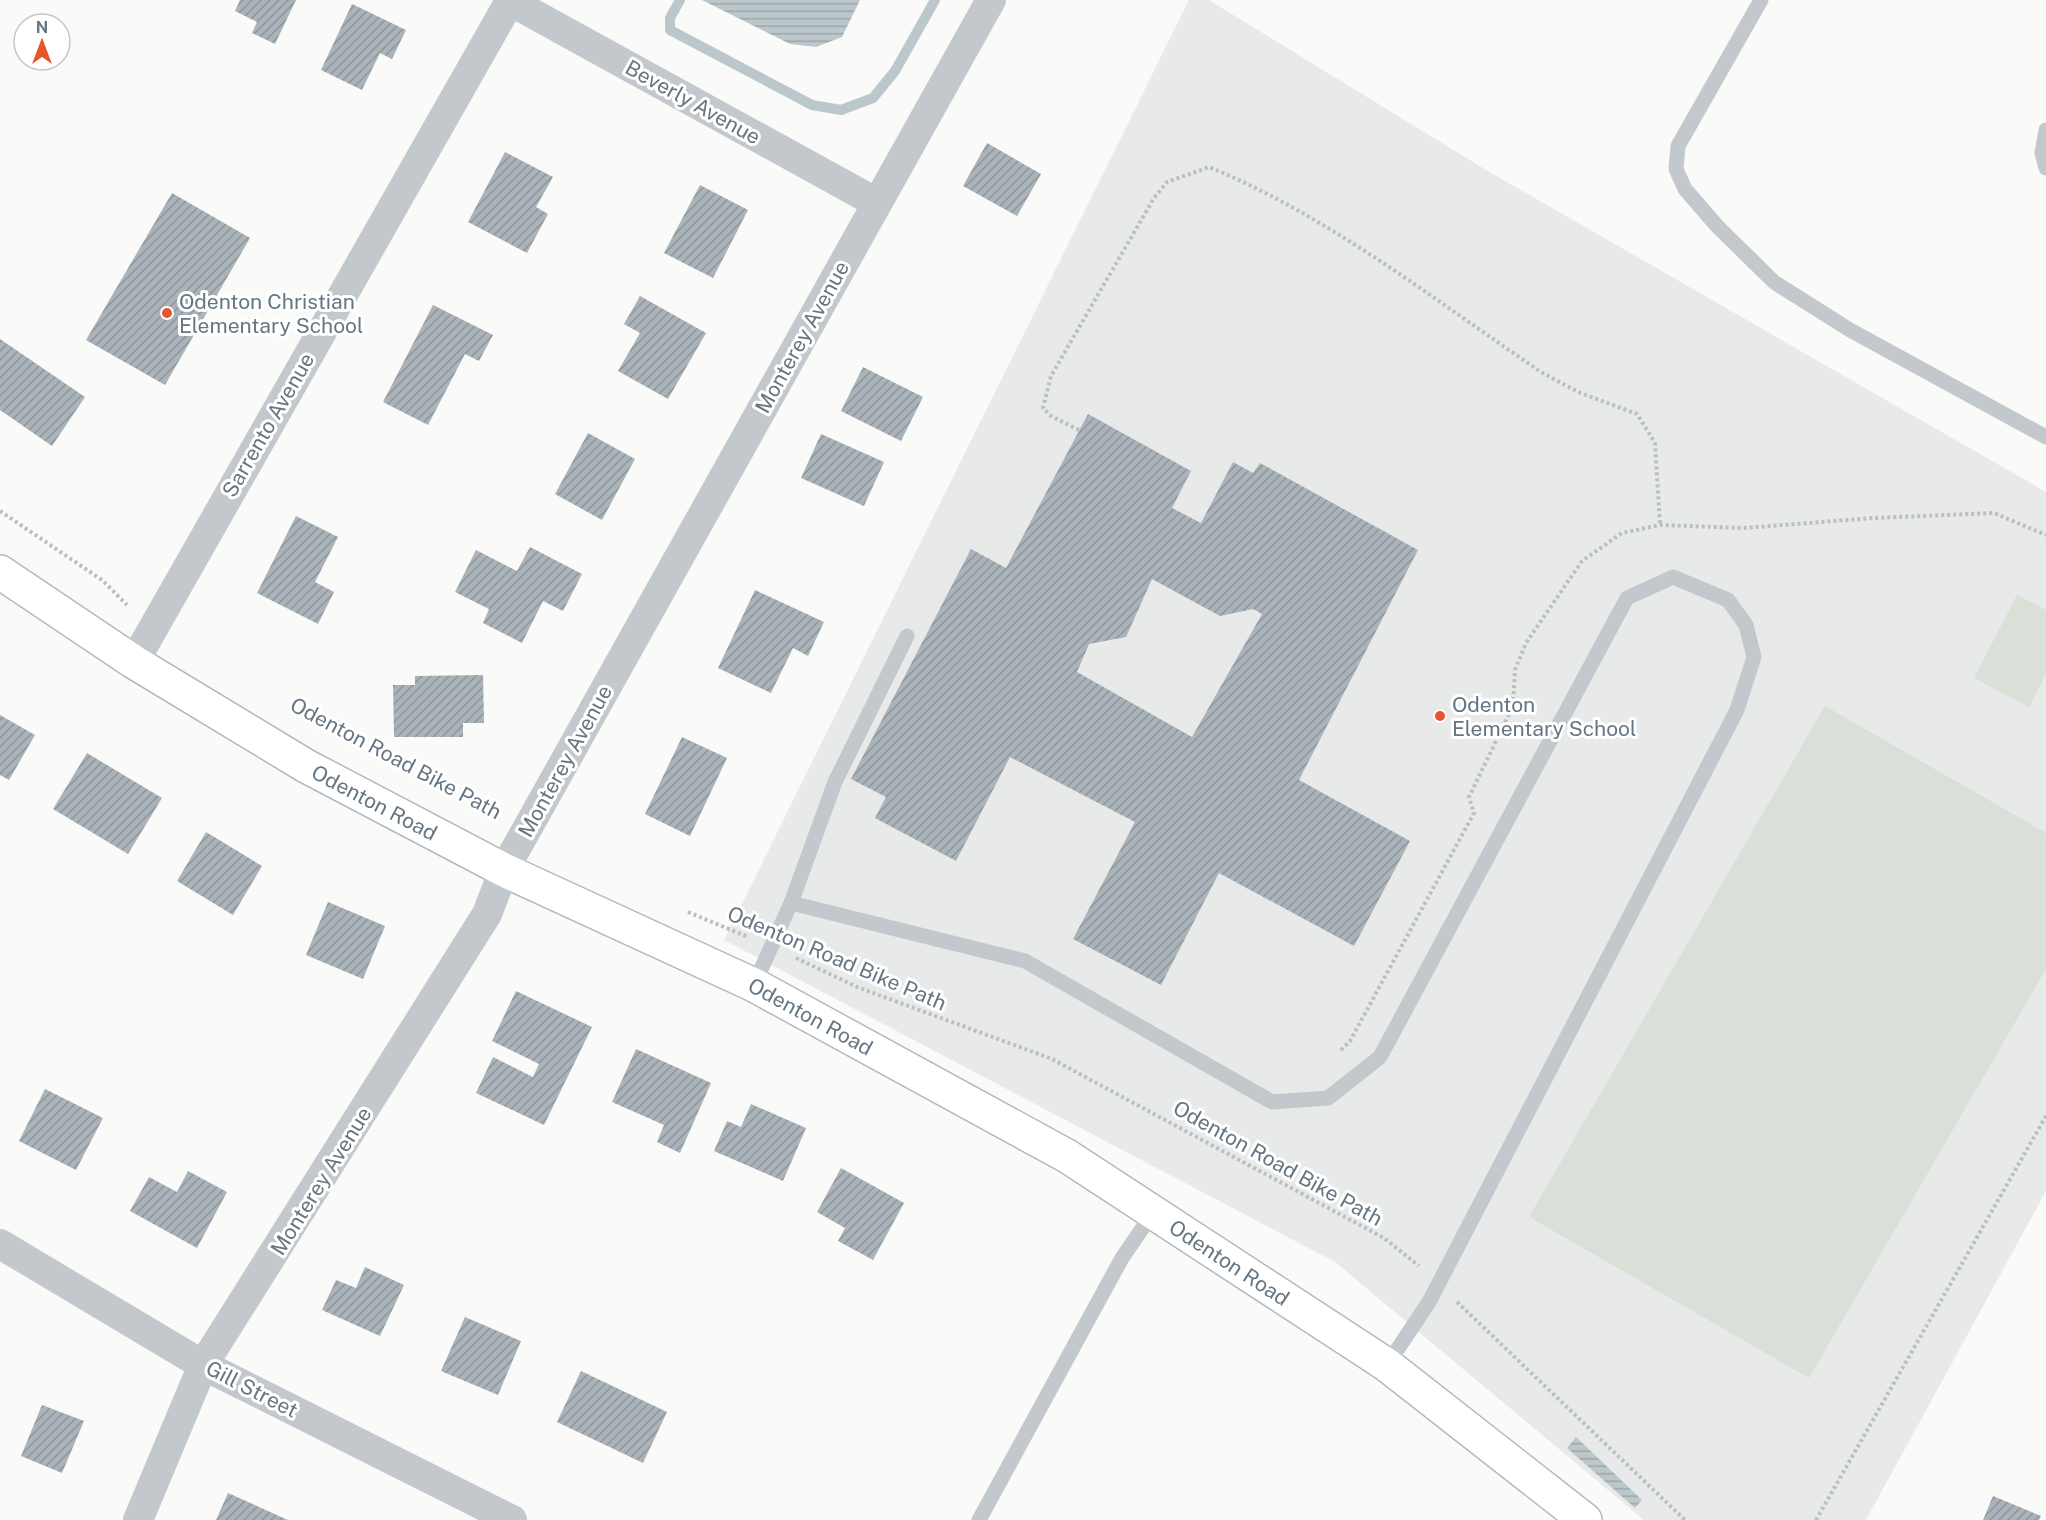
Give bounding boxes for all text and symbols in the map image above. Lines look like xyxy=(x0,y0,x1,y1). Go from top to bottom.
north arrow xyxy=(12,12,72,72)
text: N xyxy=(36,18,48,37)
street label: Beverly Avenue xyxy=(621,55,765,149)
street label: Monterey Avenue xyxy=(750,257,854,417)
place label: Odenton Christian Elementary School xyxy=(179,289,363,338)
marker: Odenton Christian Elementary School xyxy=(160,306,174,320)
street label: Sarrento Avenue xyxy=(217,348,319,502)
street label: Monterey Avenue xyxy=(513,681,617,841)
street label: Odenton Road Bike Path xyxy=(286,692,506,824)
place label: Odenton Elementary School xyxy=(1452,692,1636,741)
marker: Odenton Elementary School xyxy=(1433,709,1447,723)
street label: Odenton Road xyxy=(307,758,441,846)
street label: Odenton Road Bike Path xyxy=(724,900,950,1016)
street label: Odenton Road xyxy=(743,973,877,1061)
street label: Odenton Road Bike Path xyxy=(1169,1095,1387,1231)
street label: Monterey Avenue xyxy=(265,1102,377,1260)
street label: Odenton Road xyxy=(1165,1214,1294,1310)
street label: Gill Street xyxy=(202,1355,302,1423)

